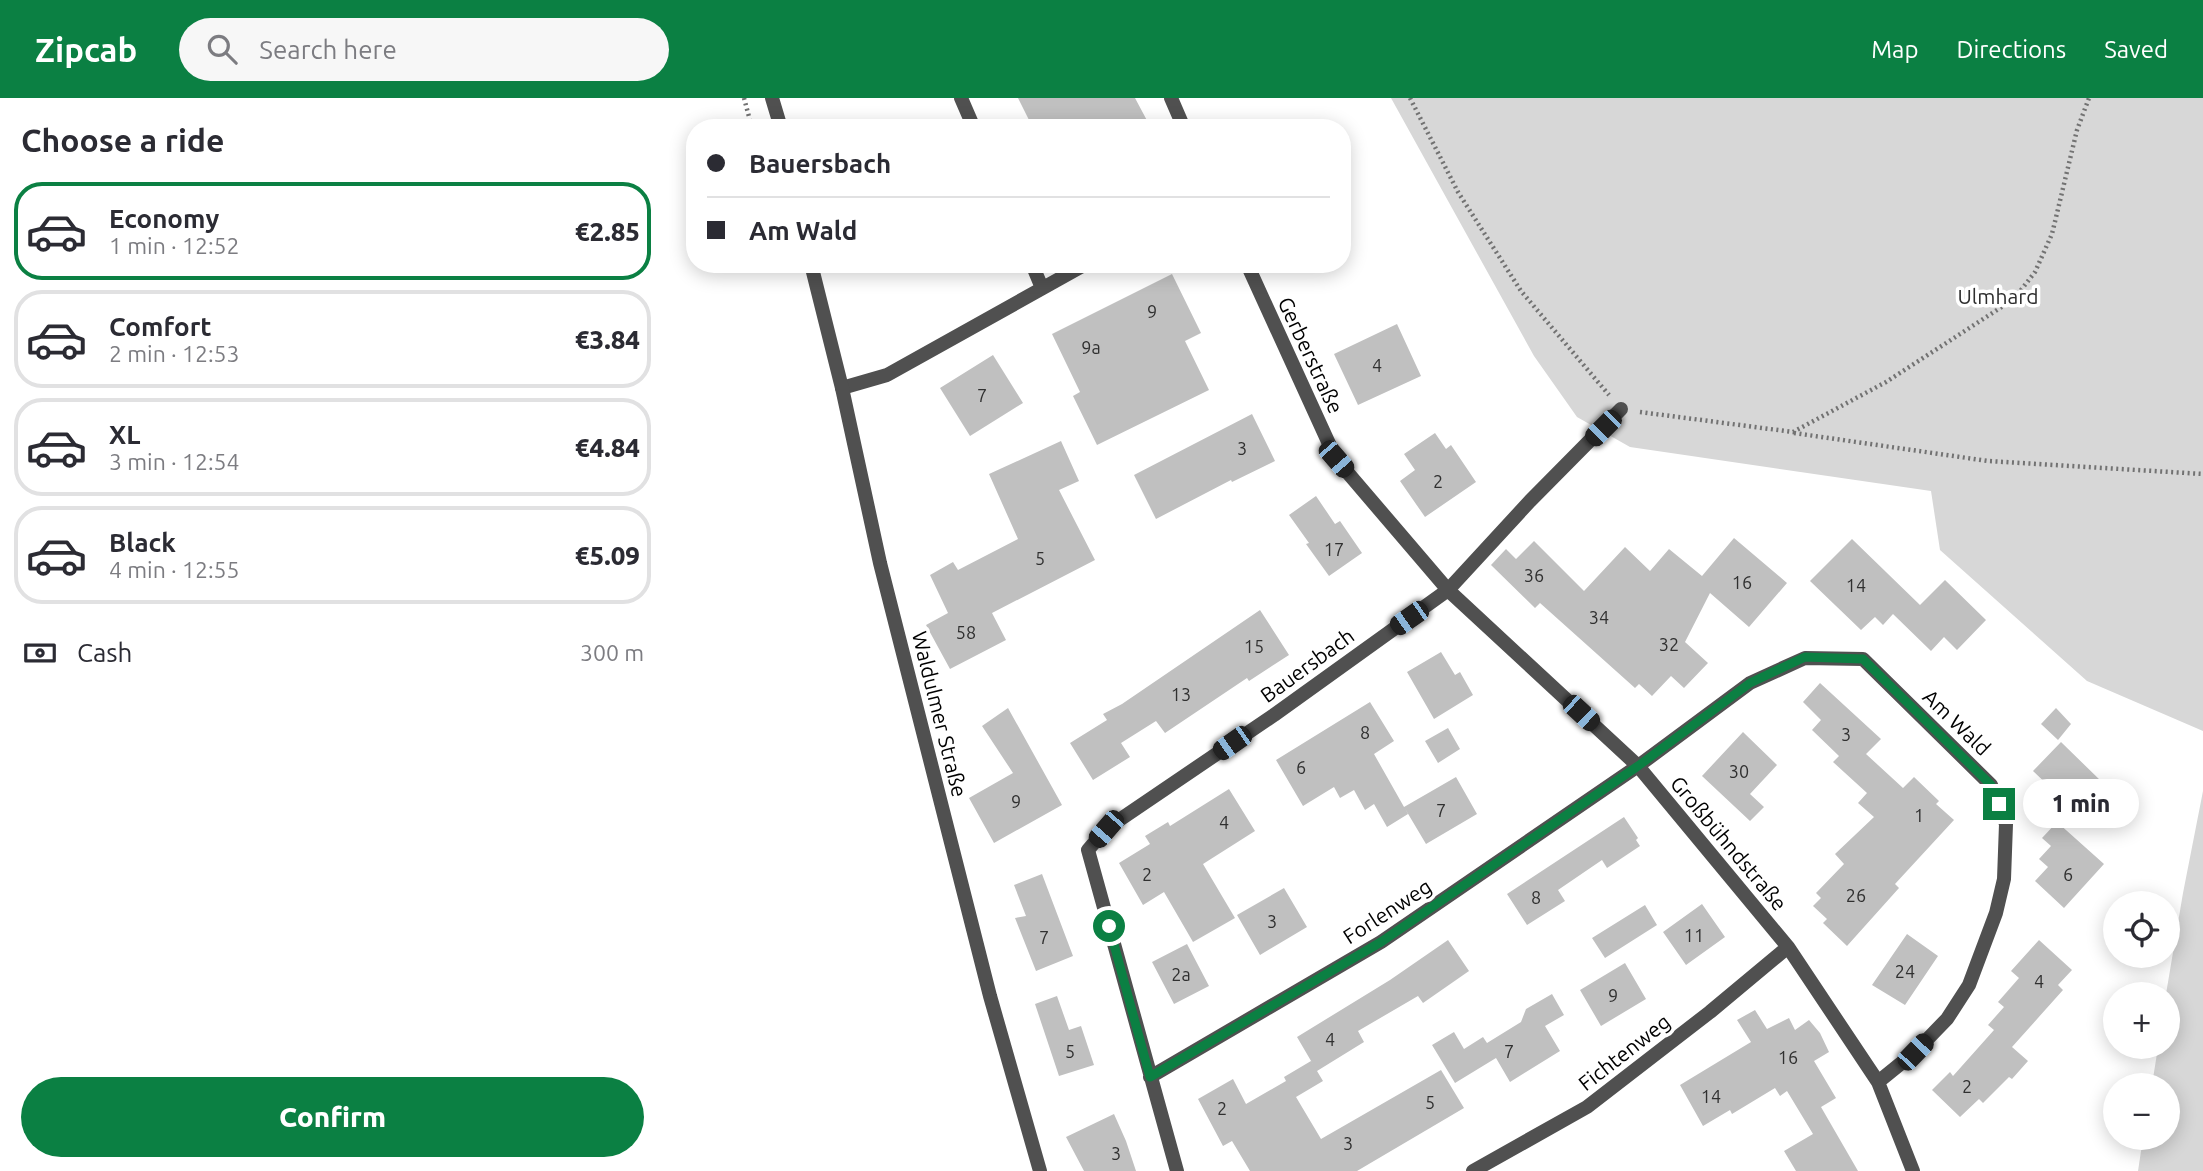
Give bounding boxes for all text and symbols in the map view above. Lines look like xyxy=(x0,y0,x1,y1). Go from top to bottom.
search box xyxy=(179,18,669,81)
icon: search xyxy=(203,30,241,68)
text: Zipcab xyxy=(35,31,137,68)
text: Search here xyxy=(259,35,397,64)
text: Map xyxy=(1871,36,1918,63)
text: Directions xyxy=(1956,36,2066,63)
text: Saved xyxy=(2104,36,2168,63)
text: Choose a ride xyxy=(21,122,224,158)
text: Bauersbach xyxy=(749,149,891,178)
icon: car xyxy=(25,200,88,263)
text: Economy xyxy=(109,204,219,233)
text: Am Wald xyxy=(749,216,857,245)
text: €2.85 xyxy=(575,217,640,246)
text: 1 min · 12:52 xyxy=(109,233,240,258)
park label: Ulmhard xyxy=(1958,284,2038,308)
street label: Gerberstraße xyxy=(1274,293,1348,417)
house number: 9 xyxy=(1147,301,1157,321)
icon: car xyxy=(25,308,88,371)
text: Comfort xyxy=(109,312,212,341)
text: €3.84 xyxy=(575,325,640,354)
house number: 9a xyxy=(1081,337,1101,357)
text: 2 min · 12:53 xyxy=(109,341,240,366)
house number: 4 xyxy=(1372,355,1382,375)
house number: 7 xyxy=(977,385,987,405)
car xyxy=(1581,406,1626,450)
icon: car xyxy=(25,416,88,479)
text: XL xyxy=(109,420,140,449)
text: €4.84 xyxy=(575,433,640,462)
car xyxy=(1315,436,1358,482)
house number: 3 xyxy=(1237,438,1247,458)
text: 3 min · 12:54 xyxy=(109,449,240,474)
house number: 2 xyxy=(1433,471,1443,491)
icon: car xyxy=(25,524,88,587)
text: Black xyxy=(109,528,176,557)
house number: 17 xyxy=(1324,539,1344,559)
text: €5.09 xyxy=(575,541,640,570)
house number: 5 xyxy=(1035,548,1045,568)
text: 4 min · 12:55 xyxy=(109,557,240,582)
house number: 36 xyxy=(1524,565,1544,585)
house number: 16 xyxy=(1732,572,1752,592)
house number: 14 xyxy=(1846,575,1866,595)
car xyxy=(1386,597,1433,639)
house number: 34 xyxy=(1589,607,1609,627)
house number: 58 xyxy=(956,622,976,642)
street label: Bauersbach xyxy=(1256,623,1358,707)
street label: Waldulmer Straße xyxy=(908,629,972,799)
icon: cash xyxy=(21,634,59,672)
house number: 32 xyxy=(1659,634,1679,654)
house number: 15 xyxy=(1244,636,1264,656)
text: Cash xyxy=(77,638,132,667)
text: 300 m xyxy=(580,640,644,665)
house number: 13 xyxy=(1171,684,1191,704)
street label: Am Wald xyxy=(1918,684,1996,760)
car xyxy=(1559,691,1604,735)
car xyxy=(1209,722,1256,764)
house number: 8 xyxy=(1360,722,1370,742)
house number: 3 xyxy=(1841,724,1851,744)
house number: 6 xyxy=(1296,757,1306,777)
house number: 30 xyxy=(1729,761,1749,781)
street label: Großbühndstraße xyxy=(1666,771,1792,915)
callout: 1 min xyxy=(2023,780,2139,828)
route end xyxy=(1983,788,2015,820)
house number: 9 xyxy=(1011,791,1021,811)
text: 1 min xyxy=(2052,791,2110,816)
house number: 7 xyxy=(1436,800,1446,820)
house number: 1 xyxy=(1914,805,1924,825)
car xyxy=(1085,806,1128,852)
house number: 4 xyxy=(1219,812,1229,832)
house number: 2 xyxy=(1142,864,1152,884)
house number: 6 xyxy=(2063,864,2073,884)
street label: Forlenweg xyxy=(1338,874,1436,948)
house number: 26 xyxy=(1846,885,1866,905)
house number: 8 xyxy=(1531,887,1541,907)
map controls xyxy=(2103,891,2180,1150)
button: locate xyxy=(2103,891,2180,968)
route start xyxy=(1093,910,1125,942)
house number: 3 xyxy=(1267,911,1277,931)
house number: 11 xyxy=(1684,925,1704,945)
house number: 7 xyxy=(1039,927,1049,947)
house number: 24 xyxy=(1895,961,1915,981)
house number: 2a xyxy=(1171,964,1191,984)
house number: 4 xyxy=(2034,971,2044,991)
button: + xyxy=(2103,982,2180,1059)
house number: 9 xyxy=(1608,985,1618,1005)
street label: Fichtenweg xyxy=(1573,1009,1675,1095)
house number: 4 xyxy=(1325,1029,1335,1049)
car xyxy=(1893,1030,1938,1074)
house number: 5 xyxy=(1065,1041,1075,1061)
house number: 7 xyxy=(1504,1041,1514,1061)
house number: 16 xyxy=(1778,1047,1798,1067)
button: − xyxy=(2103,1073,2180,1150)
house number: 2 xyxy=(1962,1076,1972,1096)
button: Confirm xyxy=(21,1077,644,1157)
house number: 14 xyxy=(1701,1086,1721,1106)
house number: 5 xyxy=(1425,1092,1435,1112)
house number: 2 xyxy=(1217,1098,1227,1118)
house number: 3 xyxy=(1343,1133,1353,1153)
house number: 3 xyxy=(1111,1143,1121,1163)

